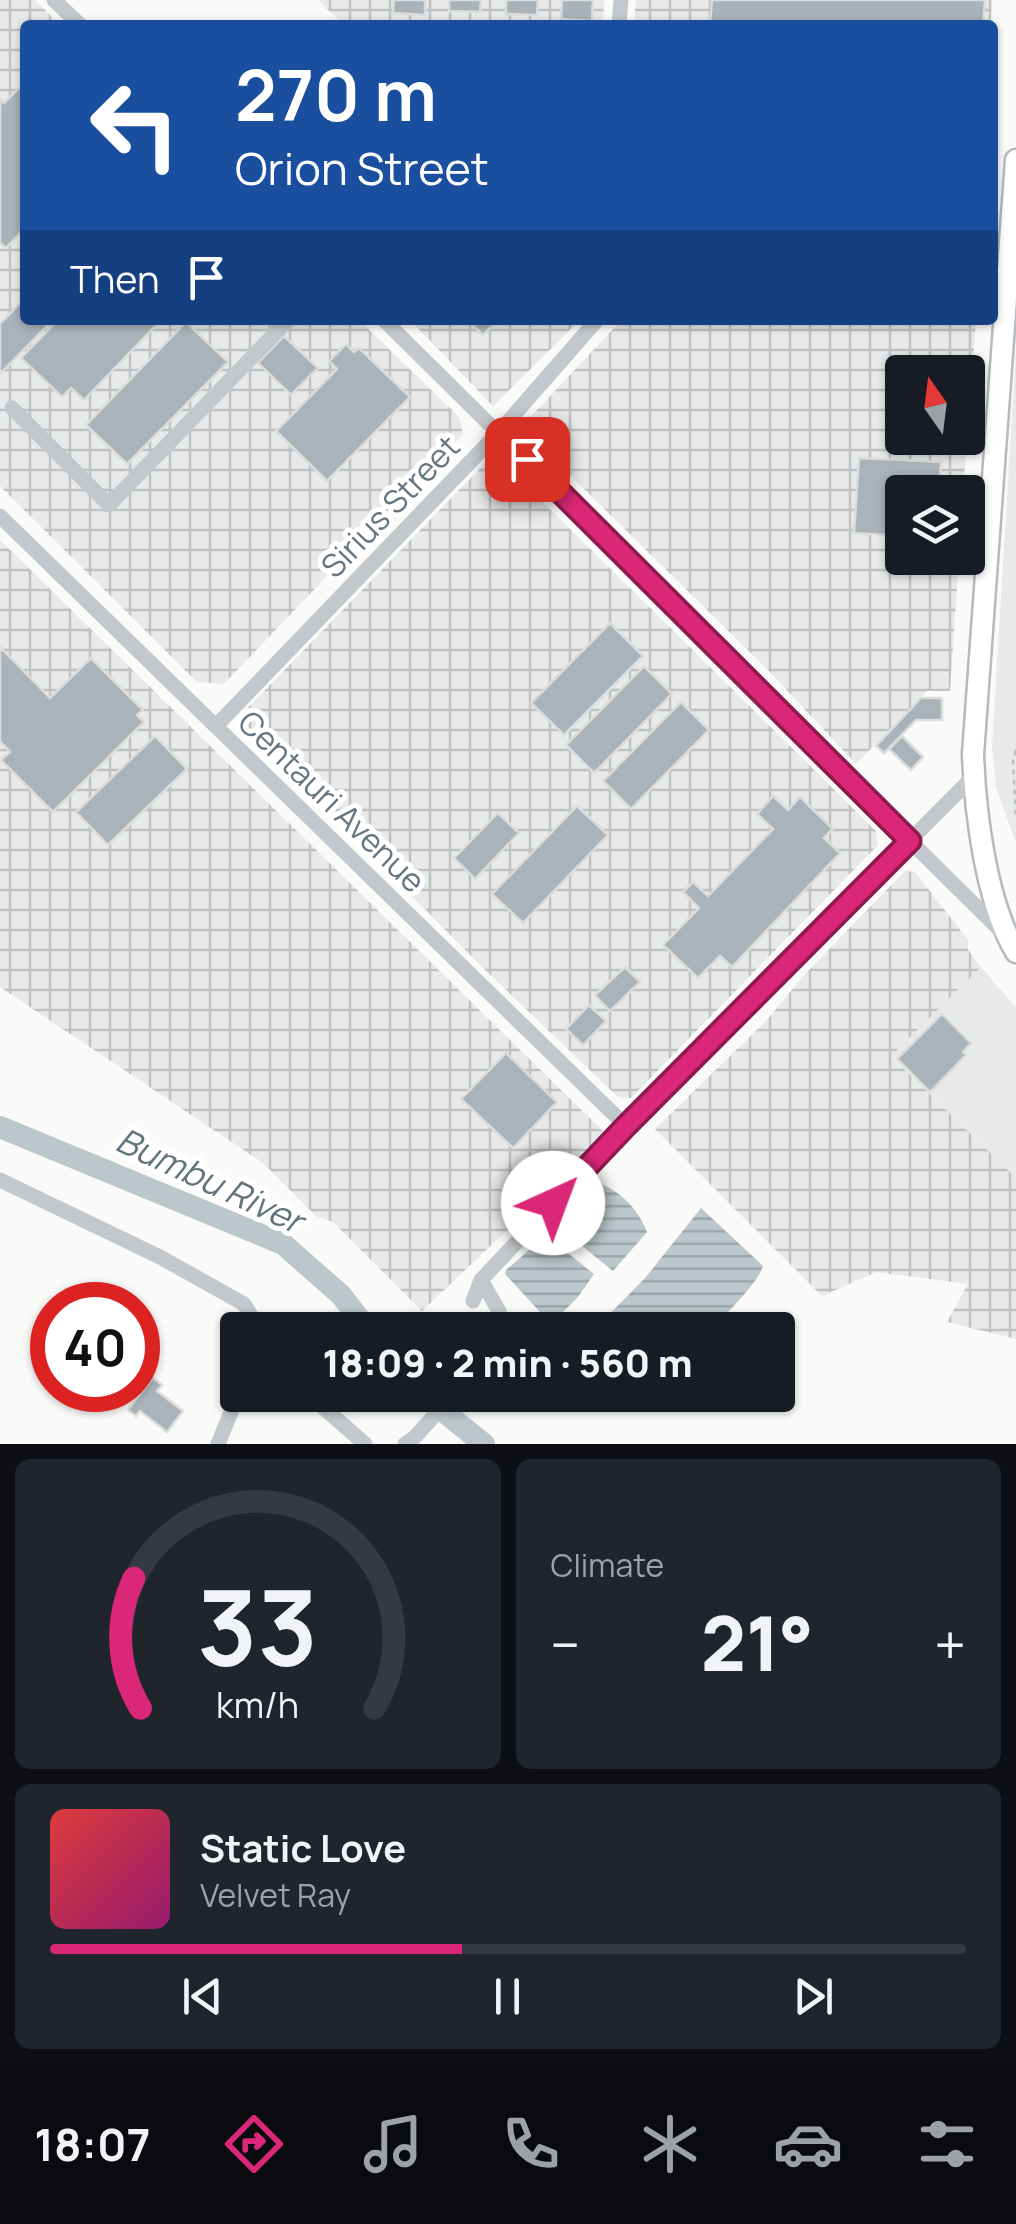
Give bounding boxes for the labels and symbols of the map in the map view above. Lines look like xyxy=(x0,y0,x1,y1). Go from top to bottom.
north arrow xyxy=(885,355,985,455)
pin xyxy=(485,417,570,502)
street label: Sirius Street xyxy=(311,425,469,587)
street label: Centauri Avenue xyxy=(229,700,435,902)
water label: Bumbu River xyxy=(109,1116,315,1246)
position arrow xyxy=(501,1151,605,1255)
speed limit sign: 40 xyxy=(30,1282,160,1412)

